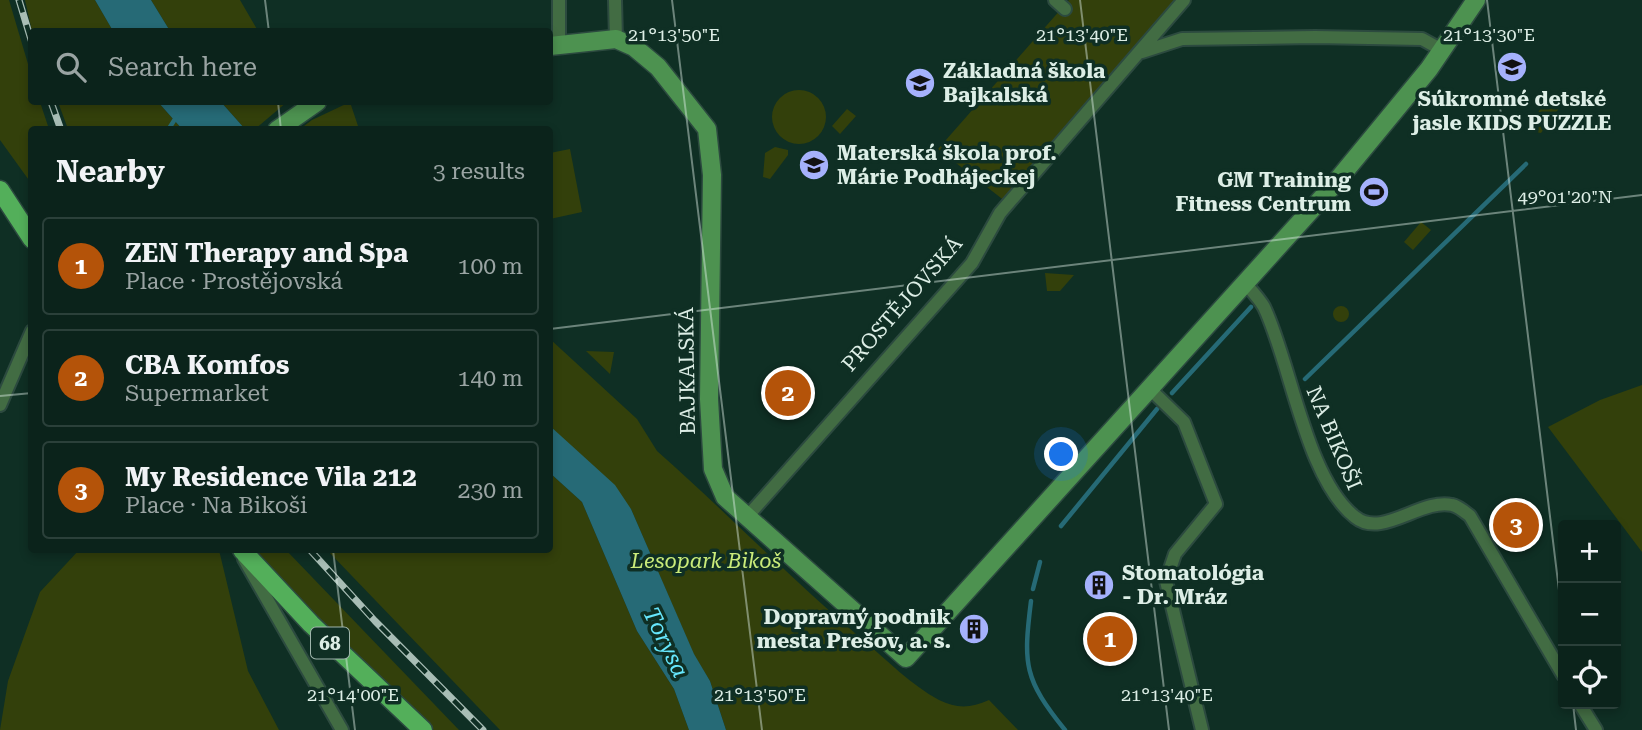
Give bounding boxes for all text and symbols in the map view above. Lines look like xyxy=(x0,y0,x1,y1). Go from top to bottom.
text: 21°13'50"E xyxy=(628,24,720,45)
text: 21°13'40"E xyxy=(1036,24,1128,45)
text: 21°13'30"E xyxy=(1443,24,1535,45)
search box xyxy=(28,28,553,105)
icon: search xyxy=(52,48,90,86)
school or university icon: Súkromné detské jasle KIDS PUZZLE xyxy=(1495,50,1529,84)
text: Search here xyxy=(108,52,257,82)
place label: Základná škola Bajkalská xyxy=(943,59,1106,107)
school or university icon: Základná škola Bajkalská xyxy=(903,66,937,100)
place label: Súkromné detské jasle KIDS PUZZLE xyxy=(1411,87,1611,135)
place label: Materská škola prof. Márie Podhájeckej xyxy=(837,141,1057,189)
school or university icon: Materská škola prof. Márie Podhájeckej xyxy=(797,148,831,182)
text: Nearby xyxy=(56,154,165,189)
text: 3 results xyxy=(433,158,525,185)
place label: GM Training Fitness Centrum xyxy=(1176,168,1351,216)
sports icon: GM Training Fitness Centrum xyxy=(1357,175,1391,209)
text: 49°01'20"N xyxy=(1518,186,1612,207)
street label: PROSTĚJOVSKÁ xyxy=(836,231,967,376)
text: ZEN Therapy and Spa xyxy=(125,238,408,268)
text: 1 xyxy=(75,253,87,280)
text: 100 m xyxy=(458,253,523,280)
text: Place · Prostějovská xyxy=(125,268,343,295)
street label: BAJKALSKÁ xyxy=(673,307,700,435)
text: CBA Komfos xyxy=(125,350,289,380)
text: 2 xyxy=(75,365,87,392)
text: 140 m xyxy=(458,365,523,392)
pin: 2 xyxy=(765,367,811,419)
text: Supermarket xyxy=(125,380,269,407)
street label: NA BIKOŠI xyxy=(1301,382,1368,493)
your location xyxy=(1044,437,1078,471)
text: My Residence Vila 212 xyxy=(125,462,417,492)
text: 3 xyxy=(75,477,87,504)
text: 230 m xyxy=(458,477,523,504)
text: Place · Na Bikoši xyxy=(125,492,307,519)
pin: 3 xyxy=(1493,499,1539,551)
map controls xyxy=(1558,520,1621,709)
button: + xyxy=(1558,520,1621,583)
park label: Lesopark Bikoš xyxy=(630,549,781,573)
place label: Stomatológia - Dr. Mráz xyxy=(1122,561,1265,609)
building icon: Stomatológia - Dr. Mráz xyxy=(1082,568,1116,602)
button: − xyxy=(1558,583,1621,646)
water label: Torysa xyxy=(637,603,694,682)
place label: Dopravný podnik mesta Prešov, a. s. xyxy=(757,605,951,653)
building icon: Dopravný podnik mesta Prešov, a. s. xyxy=(957,612,991,646)
pin: 1 xyxy=(1087,613,1133,665)
road number: 68 xyxy=(311,628,349,658)
button: locate xyxy=(1558,646,1621,709)
text: 21°14'00"E xyxy=(307,684,399,705)
text: 21°13'50"E xyxy=(714,684,806,705)
text: 21°13'40"E xyxy=(1121,684,1213,705)

